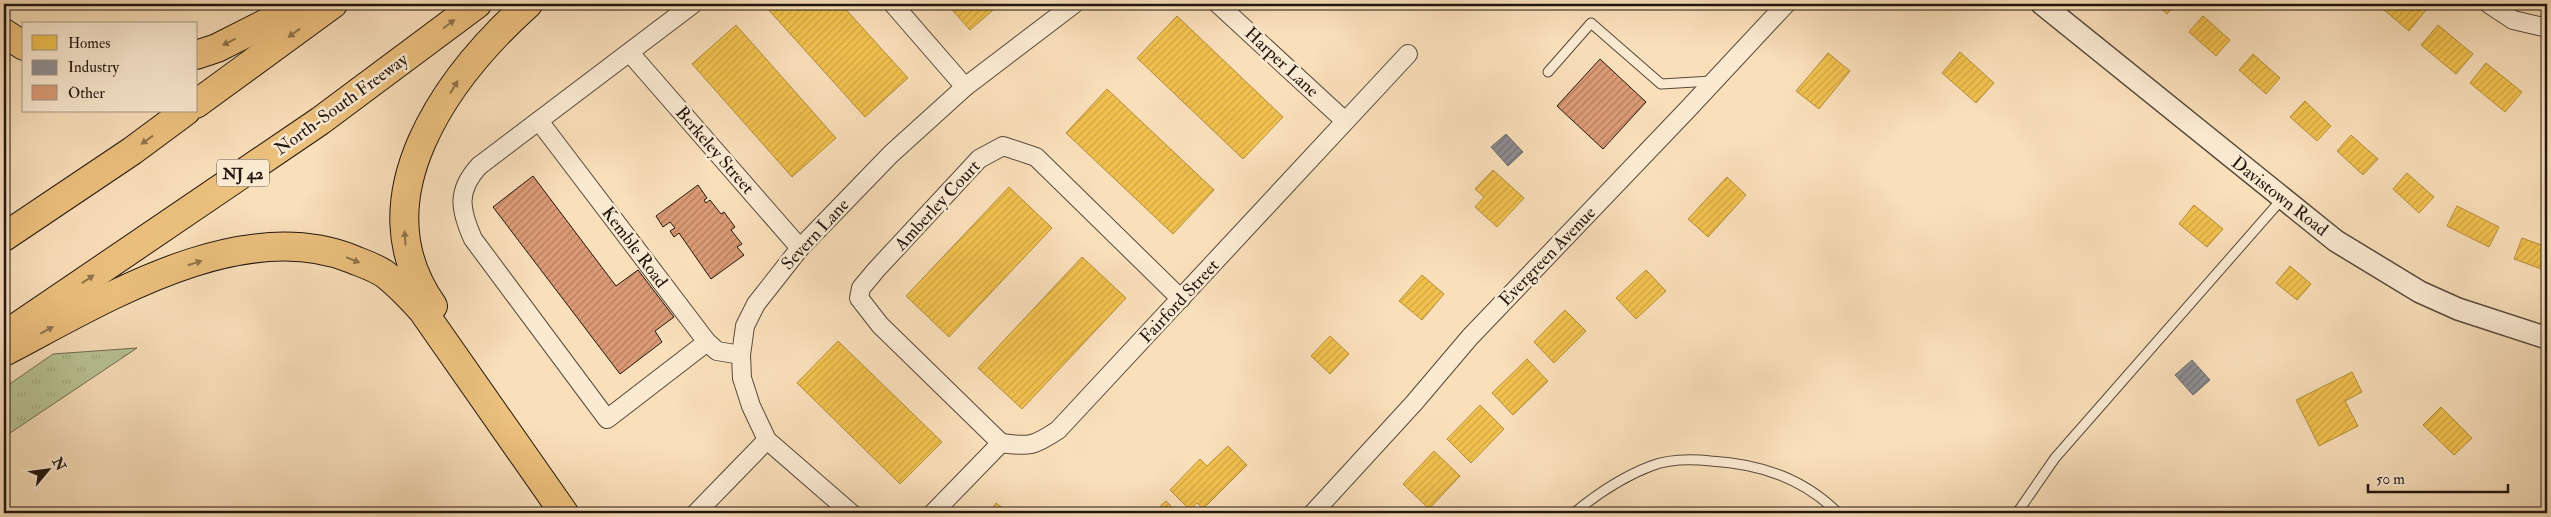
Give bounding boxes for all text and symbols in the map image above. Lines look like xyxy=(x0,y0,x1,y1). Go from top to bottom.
one-way arrow xyxy=(442,19,456,29)
legend xyxy=(22,22,198,112)
street label: Harper Lane xyxy=(1240,22,1324,103)
one-way arrow xyxy=(288,27,301,38)
text: Homes xyxy=(68,34,110,53)
one-way arrow xyxy=(222,38,236,46)
street label: North-South Freeway xyxy=(270,48,414,161)
text: Industry xyxy=(68,58,119,77)
one-way arrow xyxy=(449,80,458,93)
text: Other xyxy=(68,84,105,103)
street label: Berkeley Street xyxy=(670,102,759,199)
one-way arrow xyxy=(140,135,154,145)
street label: Davistown Road xyxy=(2227,151,2333,241)
street label: Amberley Court xyxy=(889,155,985,256)
road number: NJ 42 xyxy=(217,160,269,187)
street label: Severn Lane xyxy=(776,193,855,275)
street label: Evergreen Avenue xyxy=(1494,201,1601,311)
street label: Kemble Road xyxy=(597,202,673,293)
one-way arrow xyxy=(400,229,408,245)
street label: Fairford Street xyxy=(1135,254,1224,348)
one-way arrow xyxy=(346,256,361,264)
one-way arrow xyxy=(187,259,202,267)
one-way arrow xyxy=(81,274,94,284)
one-way arrow xyxy=(40,326,54,334)
north arrow xyxy=(22,444,72,494)
text: N xyxy=(48,453,70,474)
scale bar xyxy=(2368,462,2508,494)
text: 50 m xyxy=(2376,470,2405,489)

